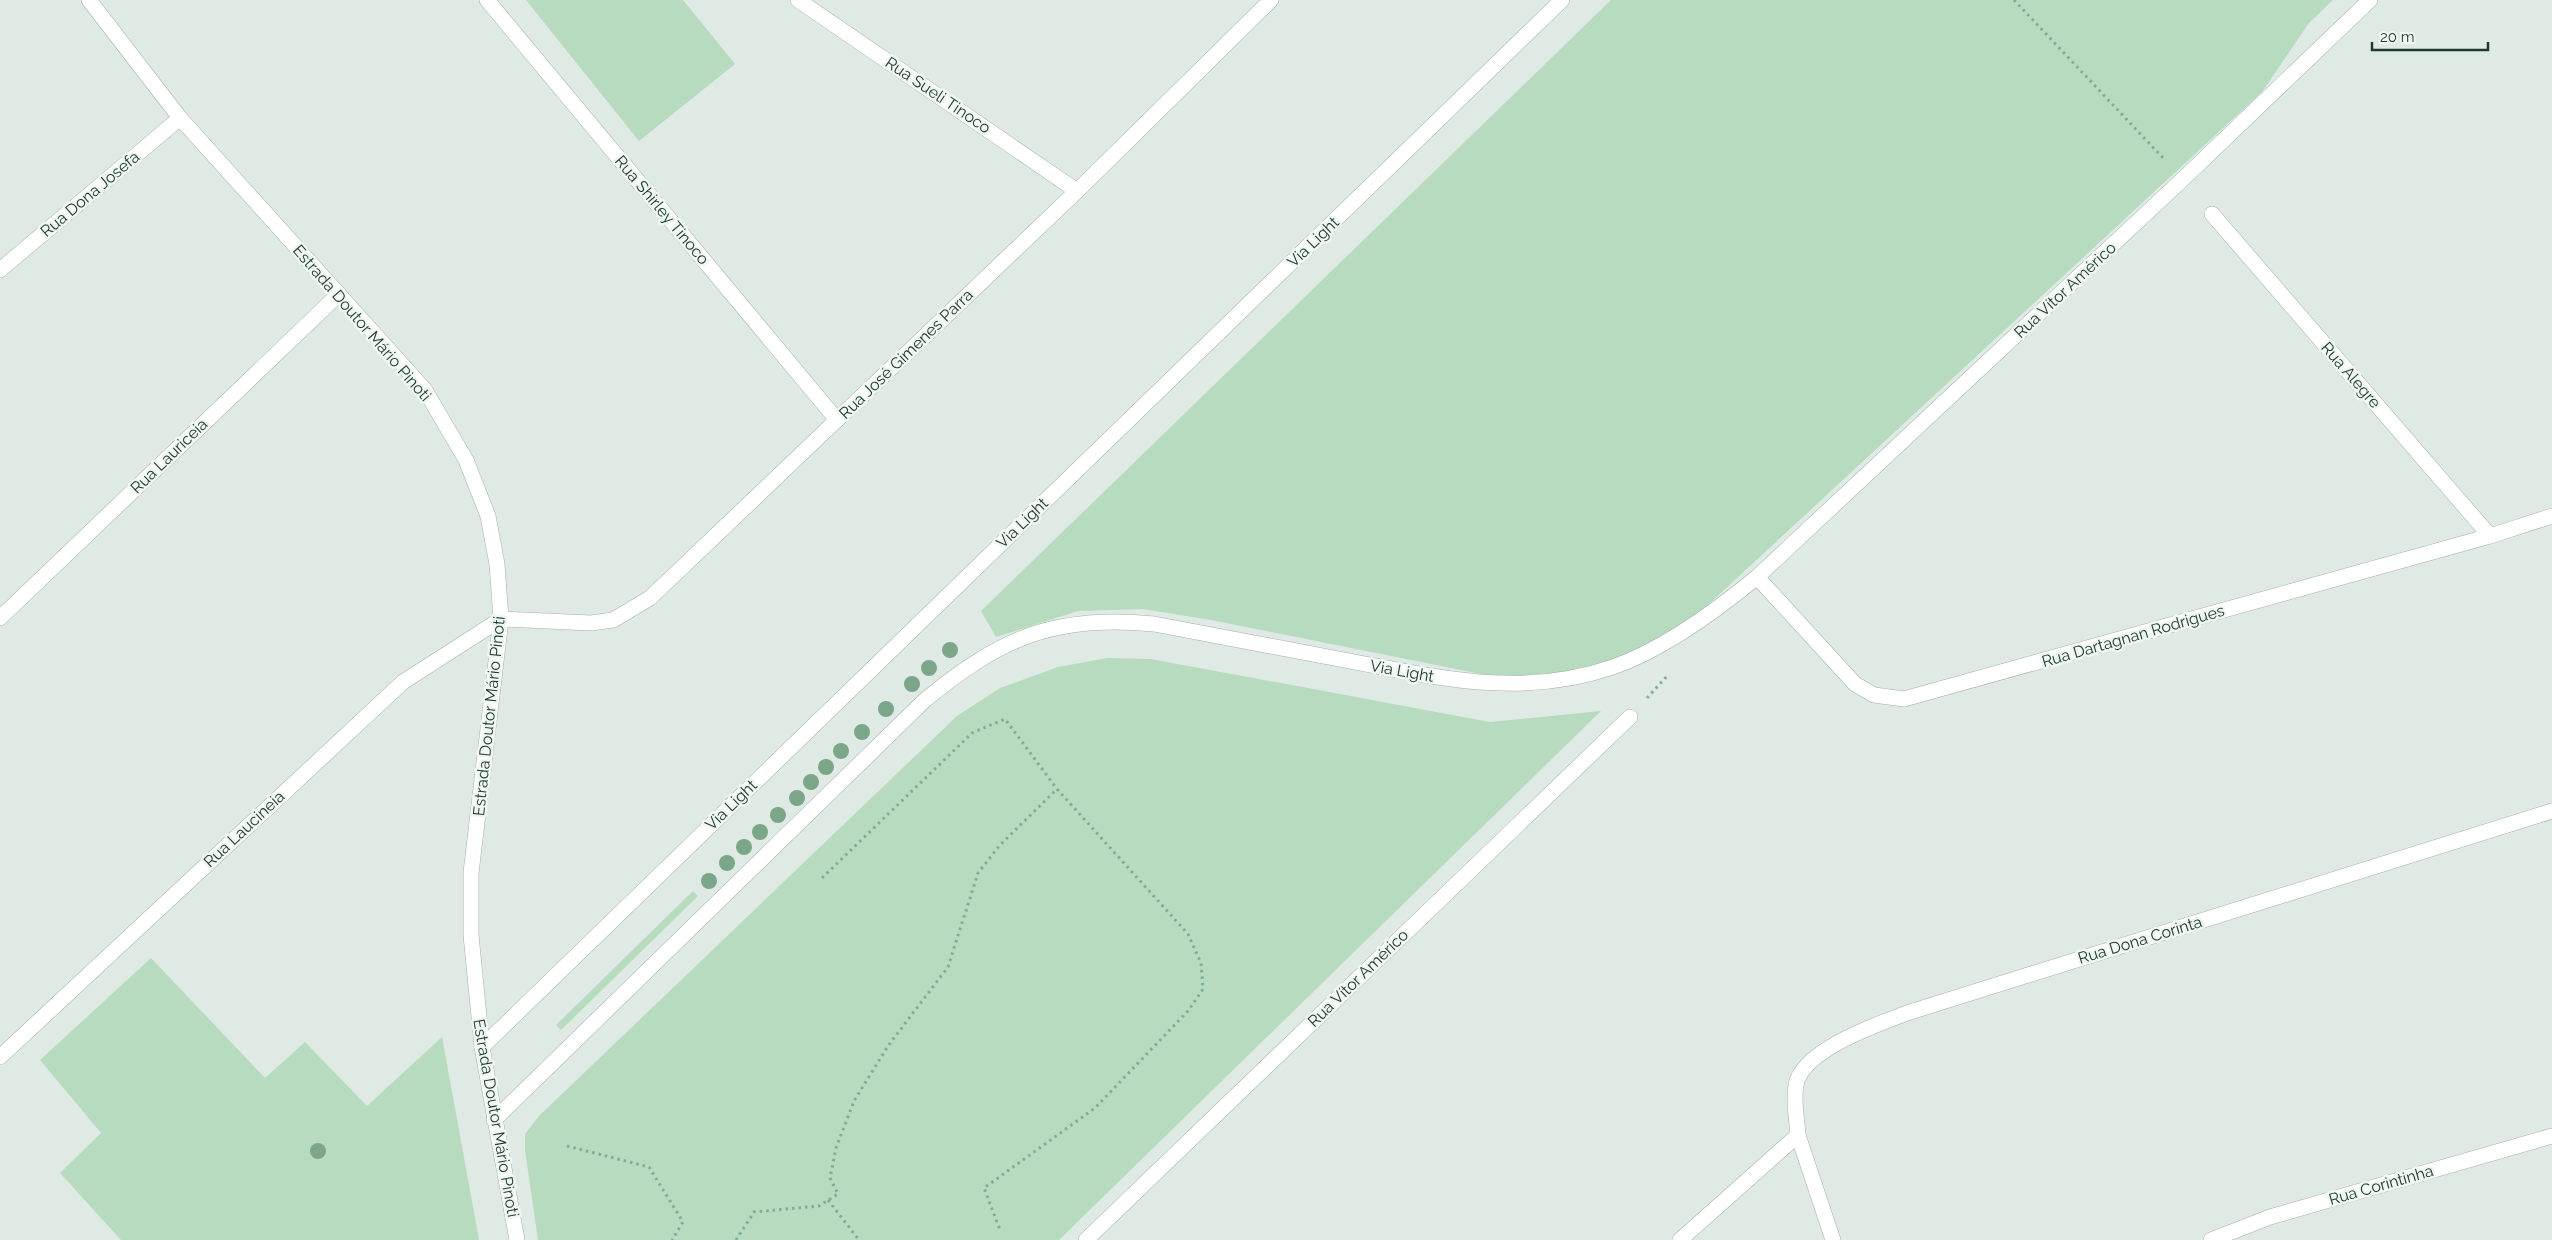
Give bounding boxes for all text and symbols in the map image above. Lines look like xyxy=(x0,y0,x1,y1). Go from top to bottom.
scale bar xyxy=(2372,20,2488,52)
text: 20 m xyxy=(2380,28,2415,46)
street label: Rua Sueli Tinoco xyxy=(882,53,994,137)
street label: Rua Dona Josefa xyxy=(37,147,143,241)
street label: Rua Shirley Tinoco xyxy=(611,152,713,268)
street label: Via Light xyxy=(1283,212,1343,271)
street label: Rua Vítor Américo xyxy=(2010,238,2120,342)
street label: Estrada Doutor Mário Pinoti xyxy=(289,241,435,405)
street label: Rua José Gimenes Parra xyxy=(835,285,977,423)
street label: Rua Alegre xyxy=(2317,338,2385,412)
street label: Rua Lauriceia xyxy=(127,415,211,497)
street label: Via Light xyxy=(992,493,1052,552)
street label: Rua Dartagnan Rodrigues xyxy=(2040,601,2227,671)
street label: Estrada Doutor Mário Pinoti xyxy=(469,615,509,817)
street label: Via Light xyxy=(1369,656,1436,686)
street label: Via Light xyxy=(701,775,761,834)
street label: Rua Laucineia xyxy=(200,787,288,871)
street label: Rua Dona Corinta xyxy=(2076,912,2204,968)
street label: Rua Vítor Américo xyxy=(1304,925,1412,1031)
street label: Estrada Doutor Mário Pinoti xyxy=(469,1017,523,1219)
street label: Rua Corintinha xyxy=(2327,1161,2435,1209)

